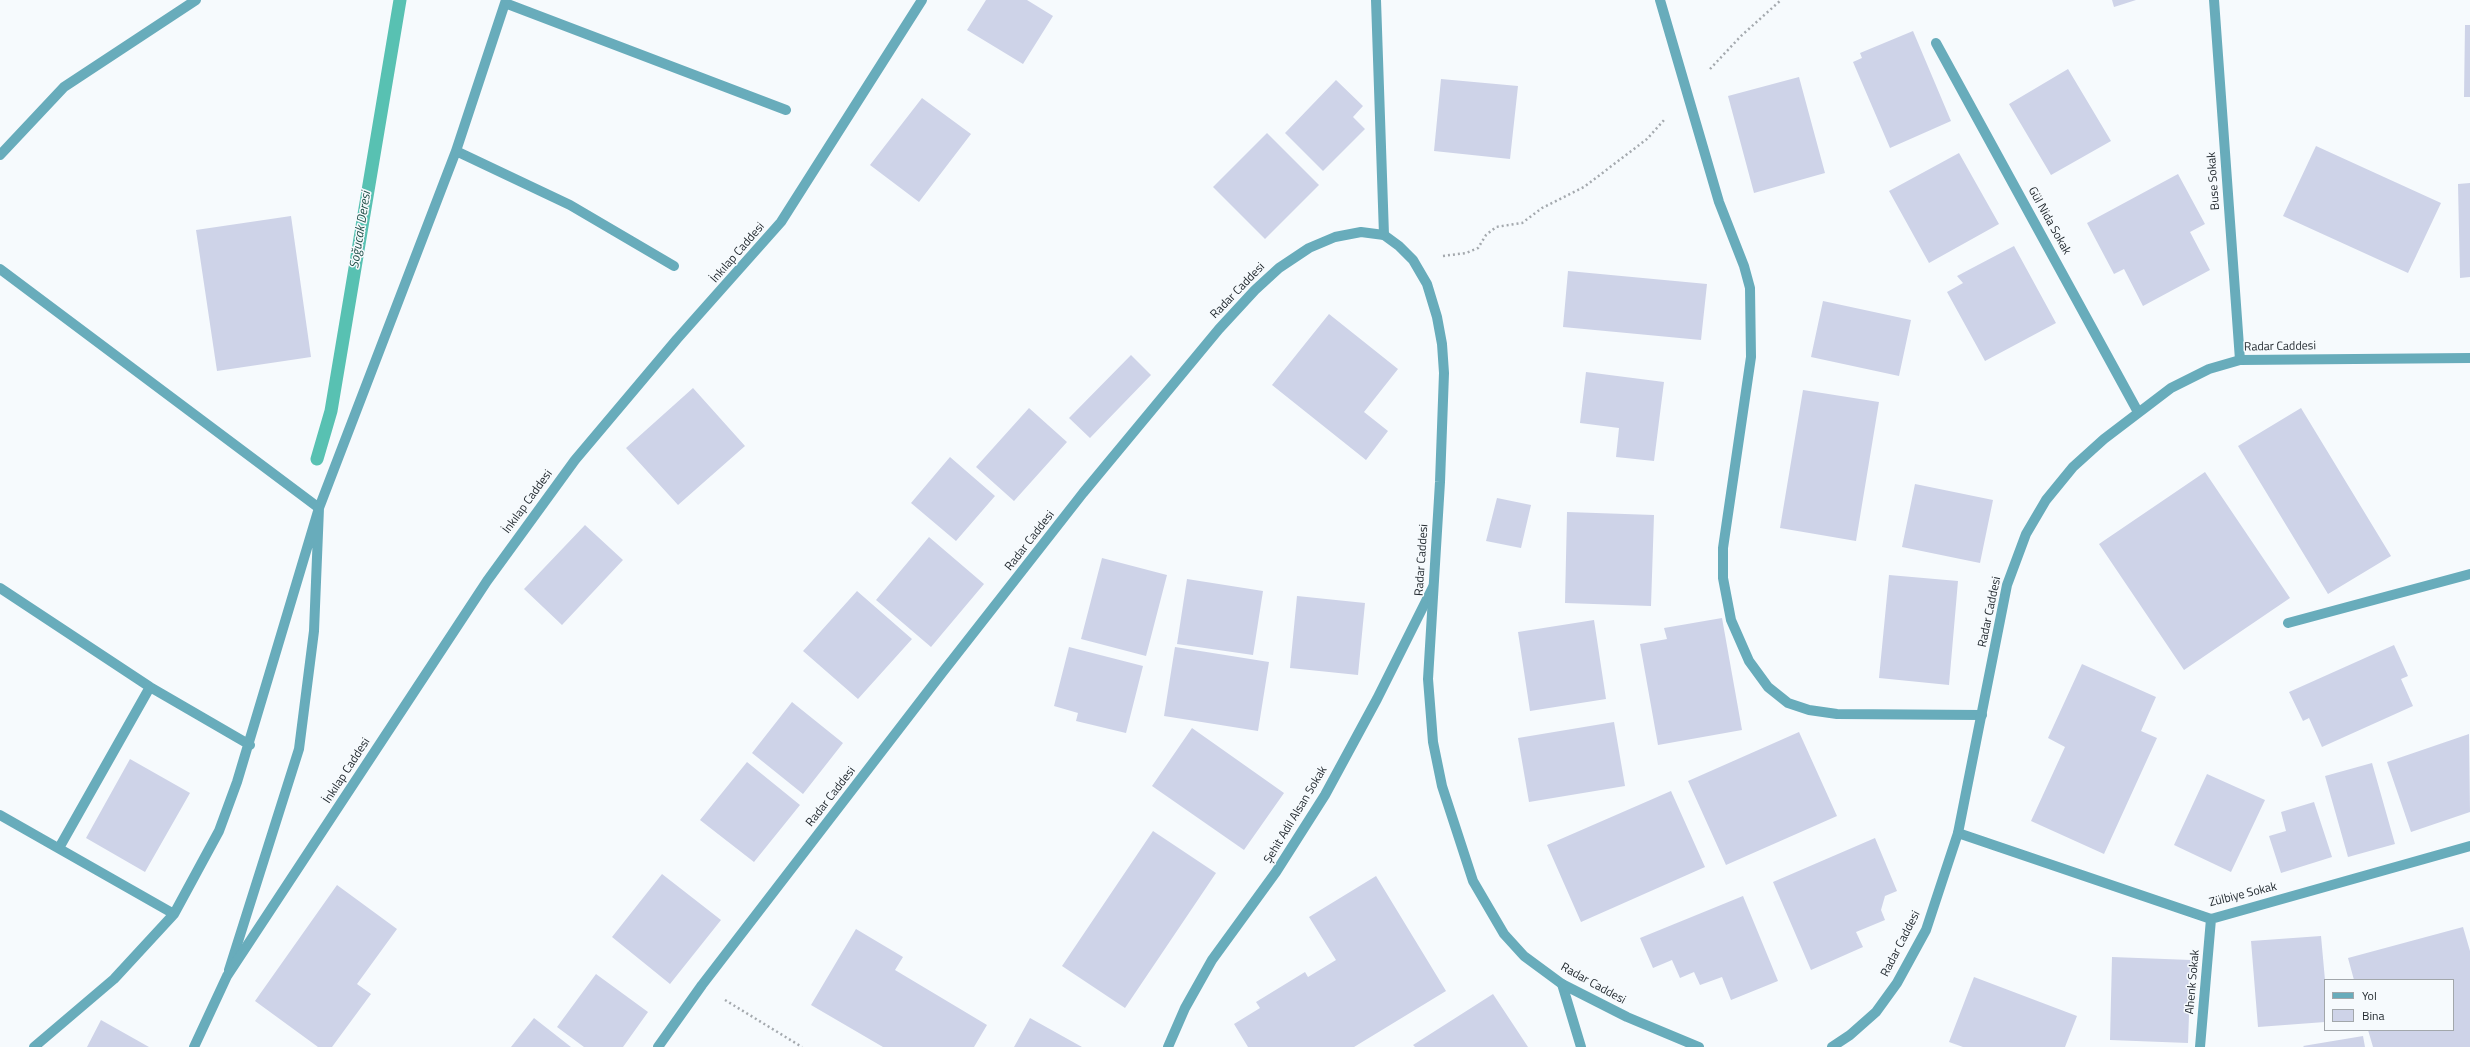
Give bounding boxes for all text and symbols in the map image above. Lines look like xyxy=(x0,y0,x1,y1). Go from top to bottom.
street label: Buse Sokak xyxy=(2205,151,2223,211)
street label: Gül Nida Sokak xyxy=(2024,185,2074,257)
water label: Soğucak Deresi xyxy=(347,190,375,270)
street label: İnkılap Caddesi xyxy=(708,220,768,286)
street label: Radar Caddesi xyxy=(1208,260,1268,322)
street label: Radar Caddesi xyxy=(2244,339,2316,355)
street label: İnkılap Caddesi xyxy=(500,467,556,537)
street label: Radar Caddesi xyxy=(1002,508,1058,574)
street label: Radar Caddesi xyxy=(1412,524,1432,596)
street label: Radar Caddesi xyxy=(1975,575,2005,649)
street label: İnkılap Caddesi xyxy=(321,736,373,806)
street label: Radar Caddesi xyxy=(803,764,859,830)
street label: Şehit Adil Alsan Sokak xyxy=(1261,764,1331,866)
street label: Zülbiye Sokak xyxy=(2208,880,2278,910)
street label: Radar Caddesi xyxy=(1878,909,1924,979)
street label: Ahenk Sokak xyxy=(2183,949,2203,1015)
street label: Radar Caddesi xyxy=(1558,960,1628,1008)
legend xyxy=(2324,979,2454,1031)
text: Yol xyxy=(2362,986,2377,1005)
text: Bina xyxy=(2362,1006,2384,1025)

